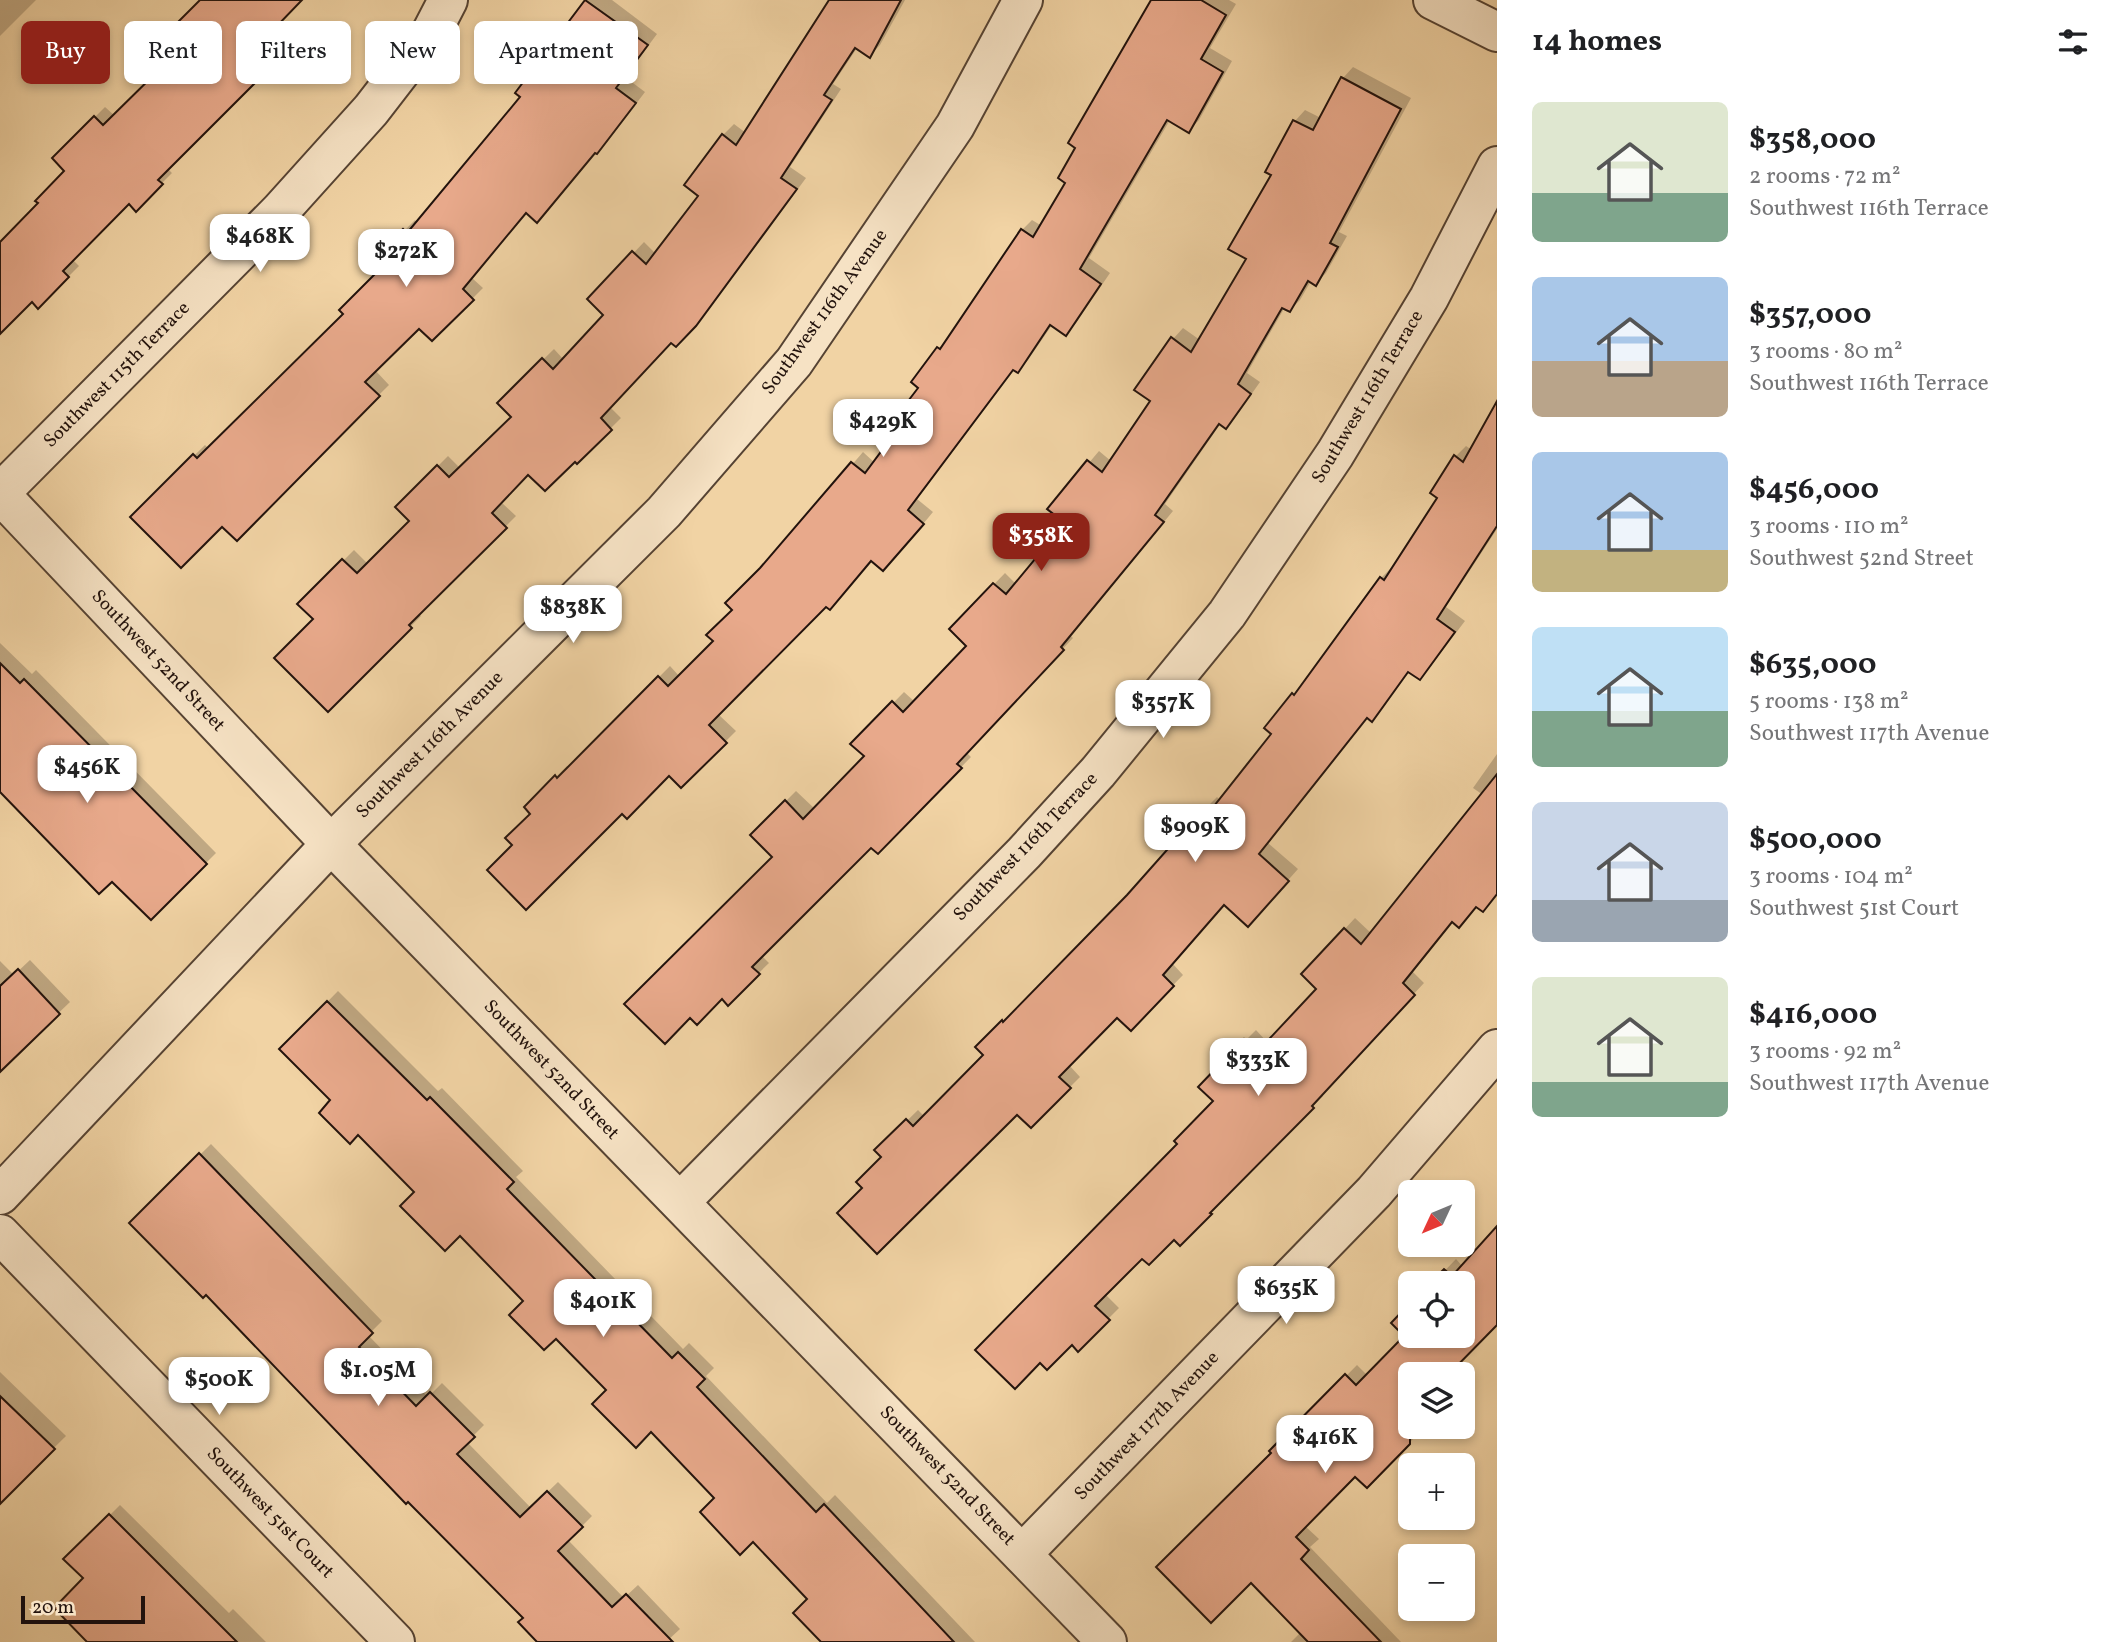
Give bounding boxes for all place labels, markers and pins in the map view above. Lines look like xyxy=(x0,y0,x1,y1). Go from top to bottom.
pin: $468K xyxy=(211,215,309,274)
pin: $272K xyxy=(357,230,455,289)
pin: $429K xyxy=(834,400,932,459)
pin: $358K xyxy=(992,514,1090,573)
pin: $838K xyxy=(524,586,622,645)
pin: $357K xyxy=(1114,680,1212,740)
pin: $456K xyxy=(38,746,136,805)
pin: $909K xyxy=(1146,804,1244,864)
pin: $333K xyxy=(1209,1038,1307,1098)
pin: $635K xyxy=(1237,1266,1335,1326)
pin: $401K xyxy=(554,1280,652,1339)
pin: $1.05M xyxy=(321,1348,435,1408)
pin: $500K xyxy=(170,1358,268,1417)
pin: $416K xyxy=(1276,1416,1374,1475)

